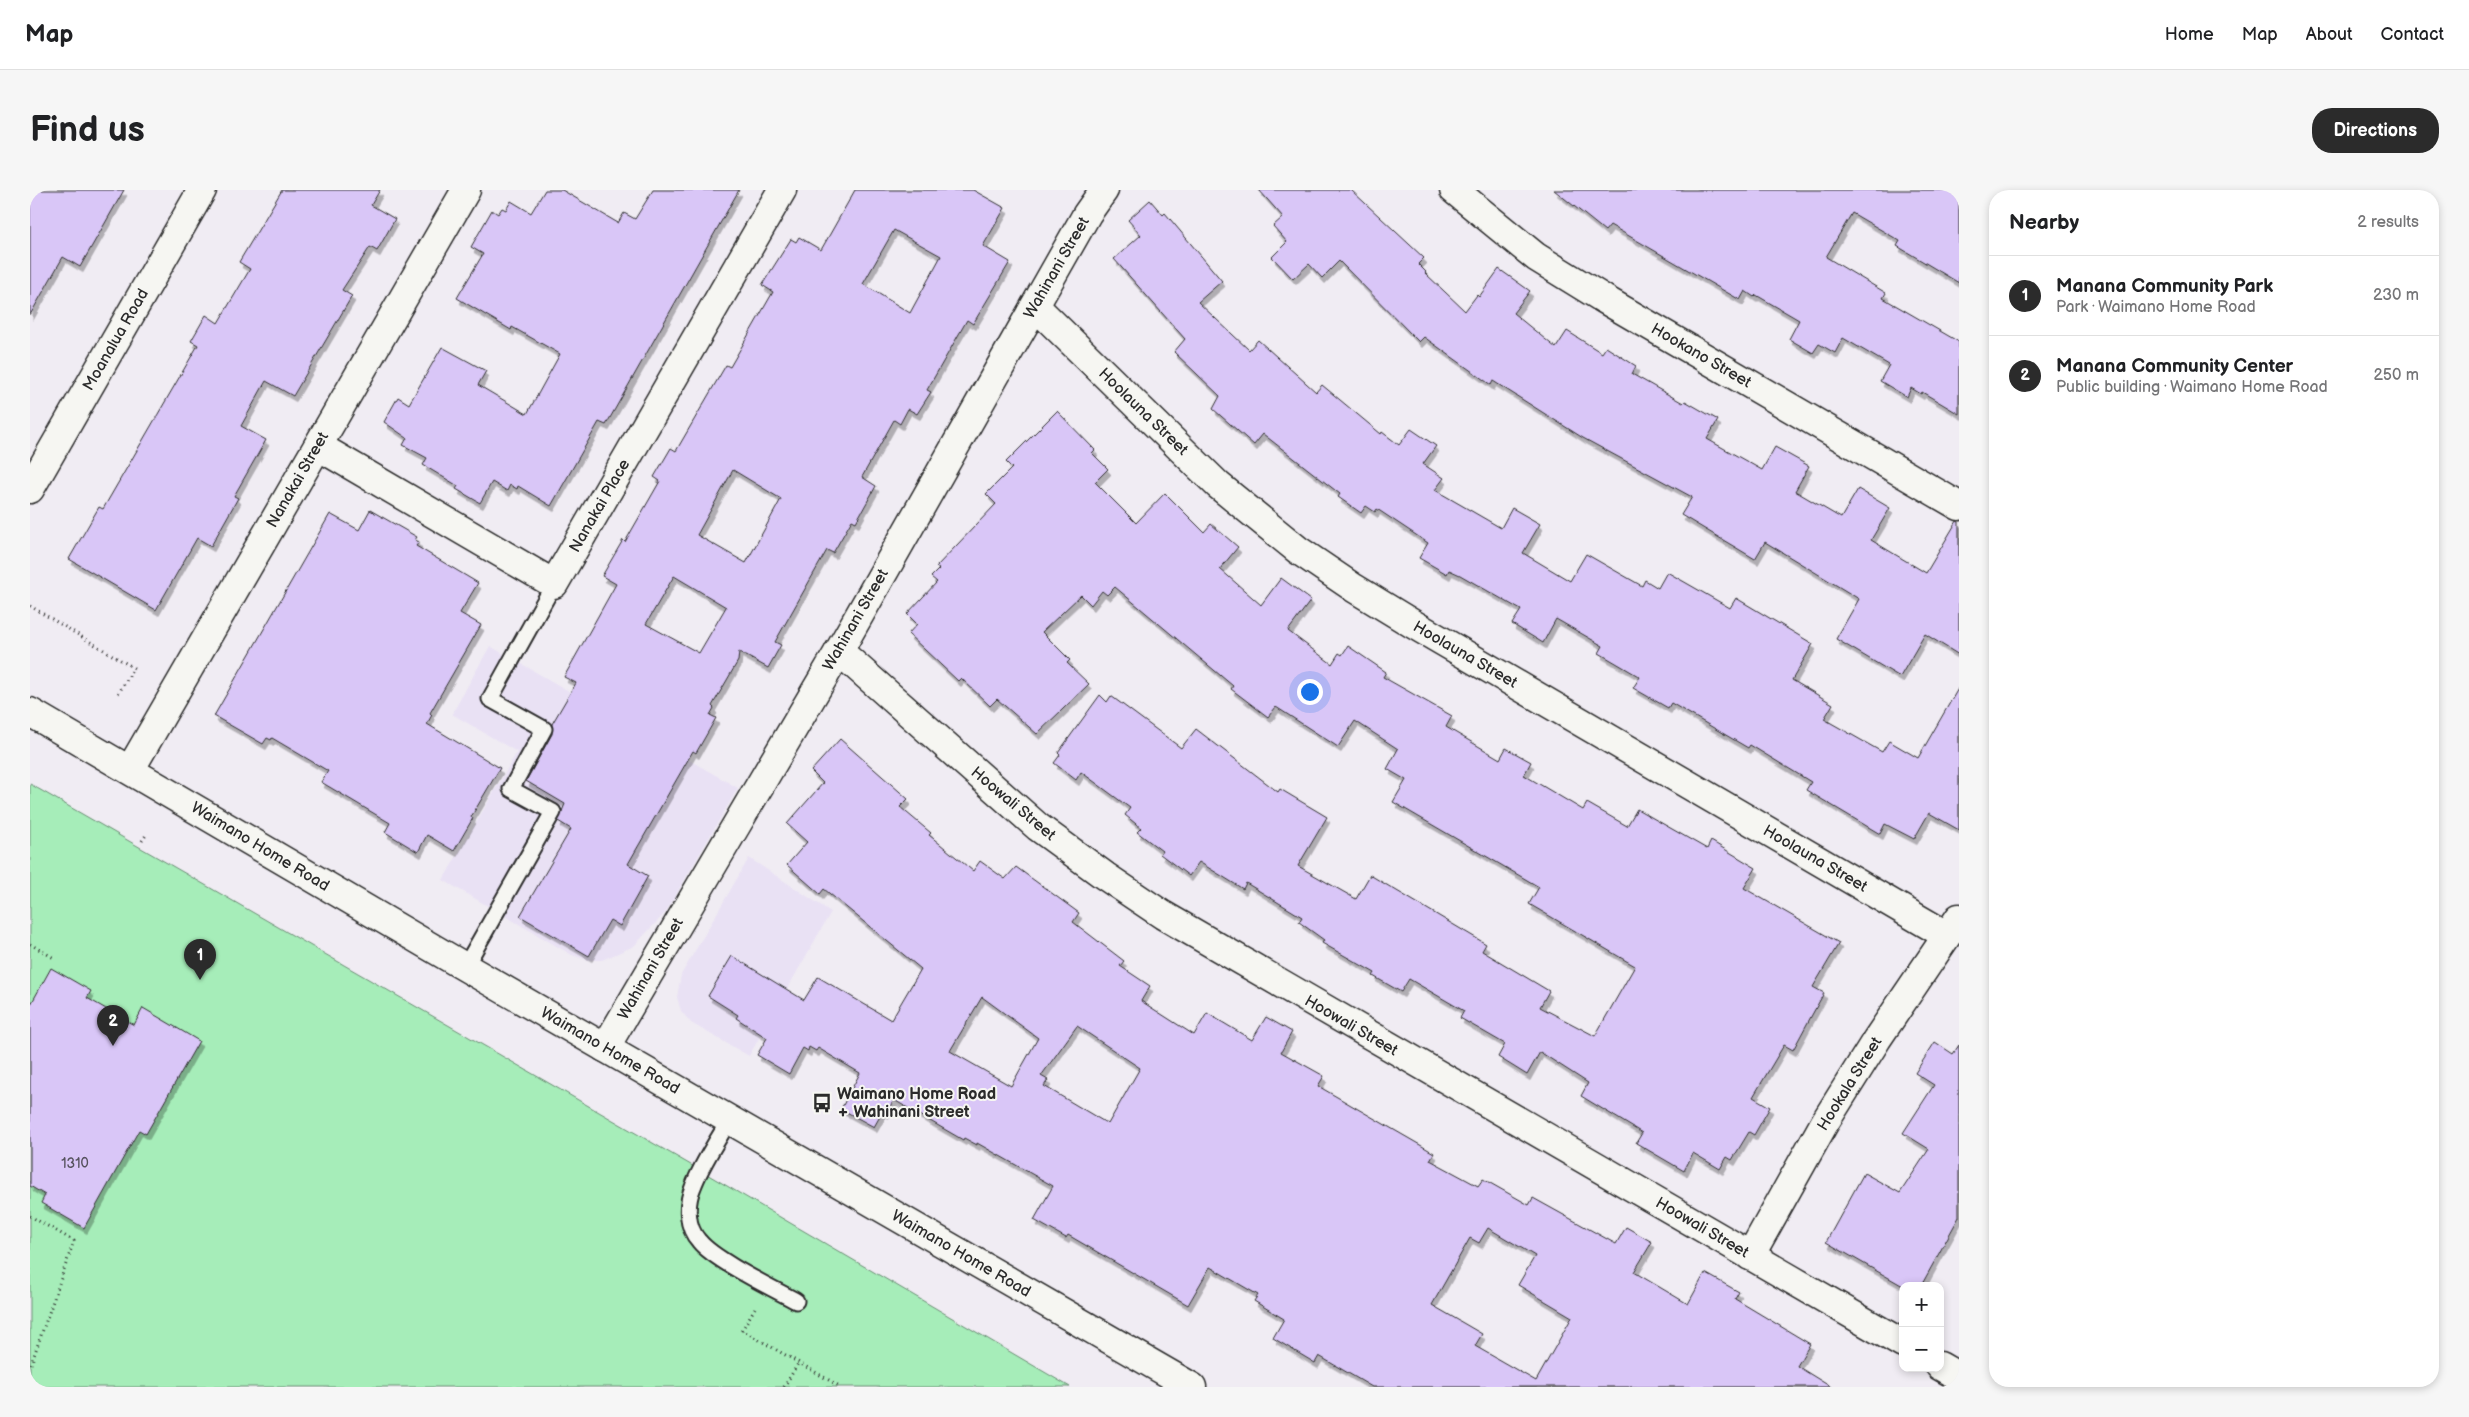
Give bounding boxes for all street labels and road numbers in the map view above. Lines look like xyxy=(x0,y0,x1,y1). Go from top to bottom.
street label: Wahinani Street xyxy=(1020,214,1094,322)
street label: Moanalua Road xyxy=(79,286,153,394)
street label: Hookano Street xyxy=(1648,320,1755,392)
street label: Hoolauna Street xyxy=(1094,364,1192,460)
street label: Nanakai Street xyxy=(263,429,333,531)
street label: Nanakai Place xyxy=(566,456,635,556)
street label: Wahinani Street xyxy=(819,566,893,674)
street label: Hoolauna Street xyxy=(1409,617,1521,693)
street label: Hoowali Street xyxy=(967,763,1059,845)
street label: Waimano Home Road xyxy=(188,798,332,896)
street label: Hoolauna Street xyxy=(1759,821,1871,897)
street label: Wahinani Street xyxy=(614,915,688,1023)
street label: Hoowali Street xyxy=(1301,992,1401,1060)
street label: Waimano Home Road xyxy=(537,1003,683,1099)
street label: Hookala Street xyxy=(1814,1034,1886,1134)
street label: Hoowali Street xyxy=(1652,1194,1752,1262)
street label: Waimano Home Road xyxy=(888,1206,1034,1302)

